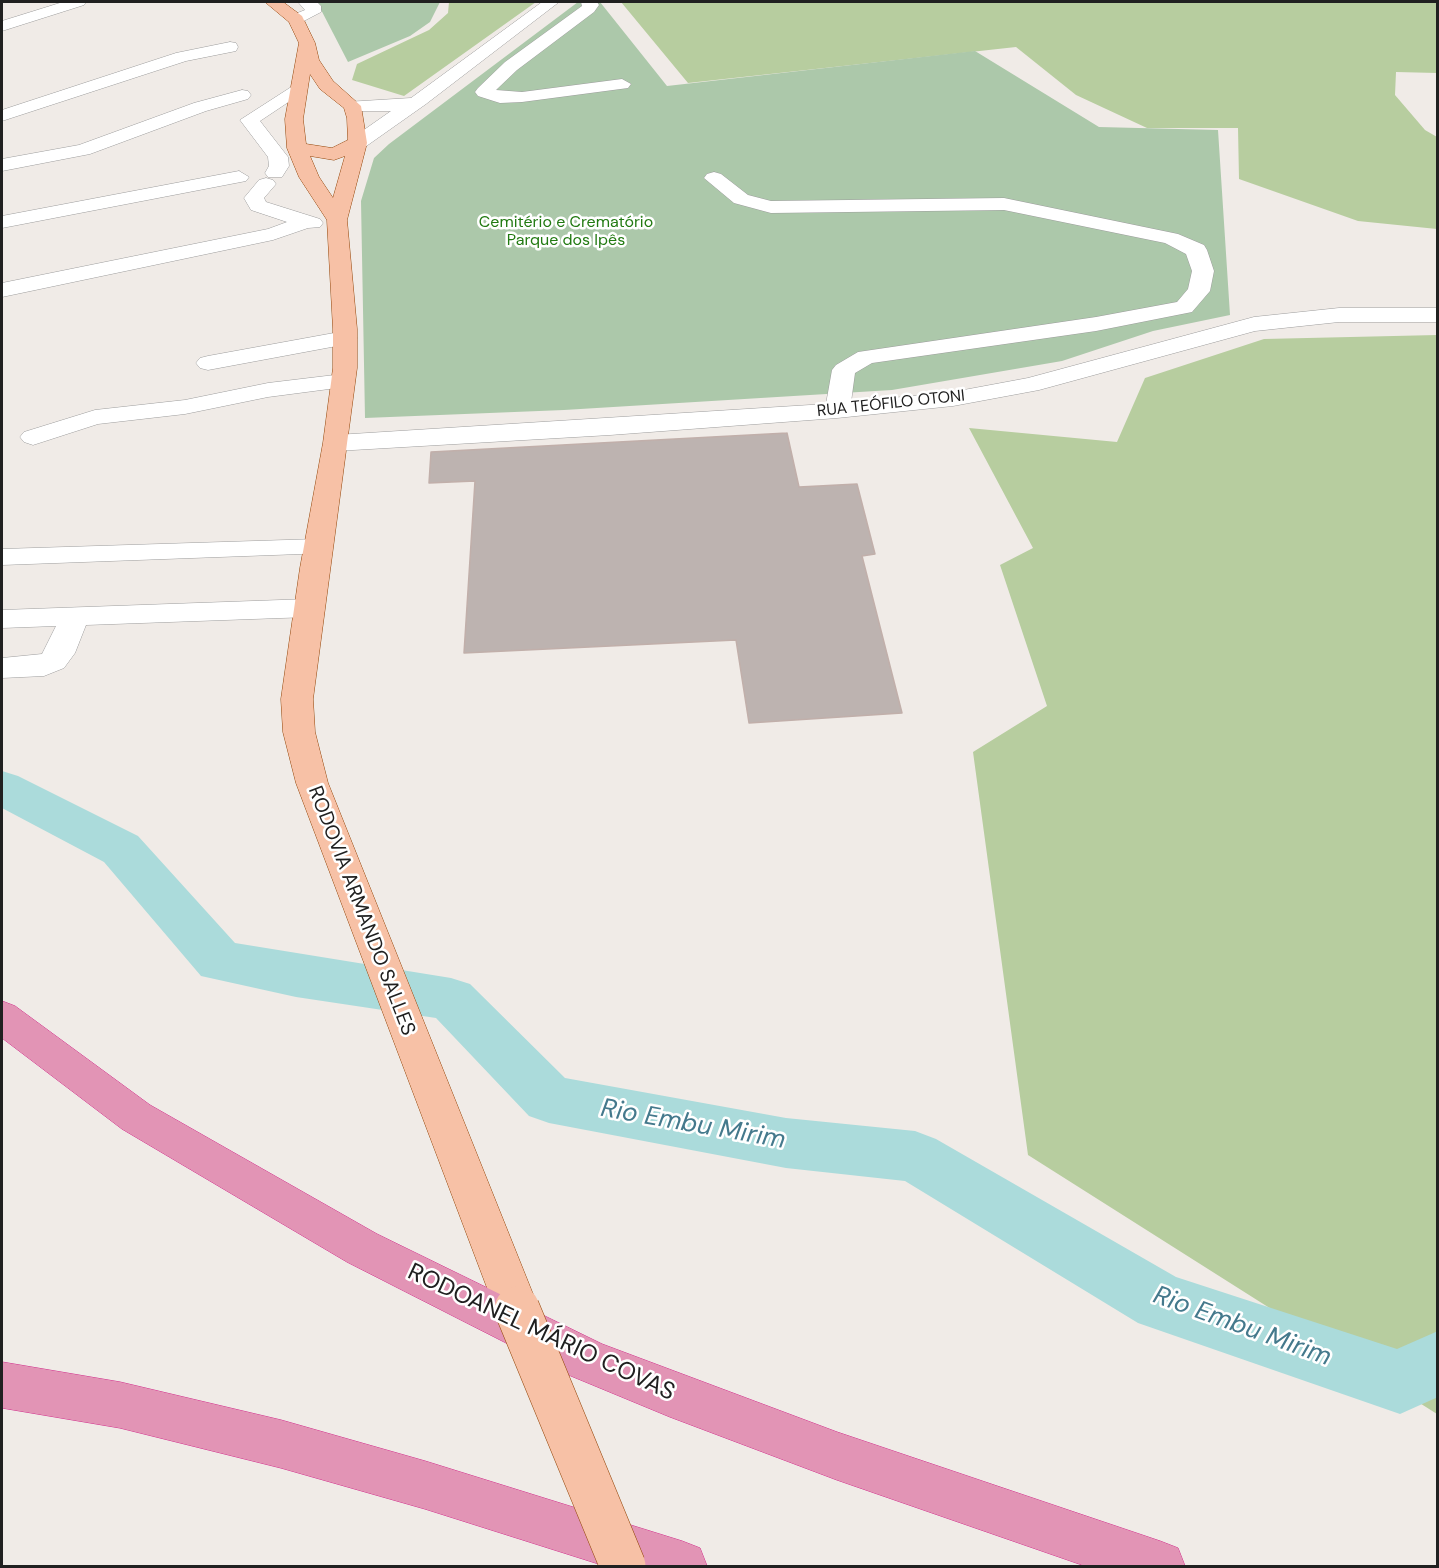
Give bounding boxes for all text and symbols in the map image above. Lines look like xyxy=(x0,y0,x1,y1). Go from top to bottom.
park label: Cemitério e Crematório Parque dos Ipês xyxy=(479,213,653,251)
street label: RUA TEÓFILO OTONI xyxy=(816,387,966,421)
street label: RODOVIA ARMANDO SALLES xyxy=(302,783,420,1039)
water label: Rio Embu Mirim xyxy=(598,1093,788,1157)
street label: RODOANEL MÁRIO COVAS xyxy=(403,1258,679,1408)
water label: Rio Embu Mirim xyxy=(1149,1280,1335,1374)

